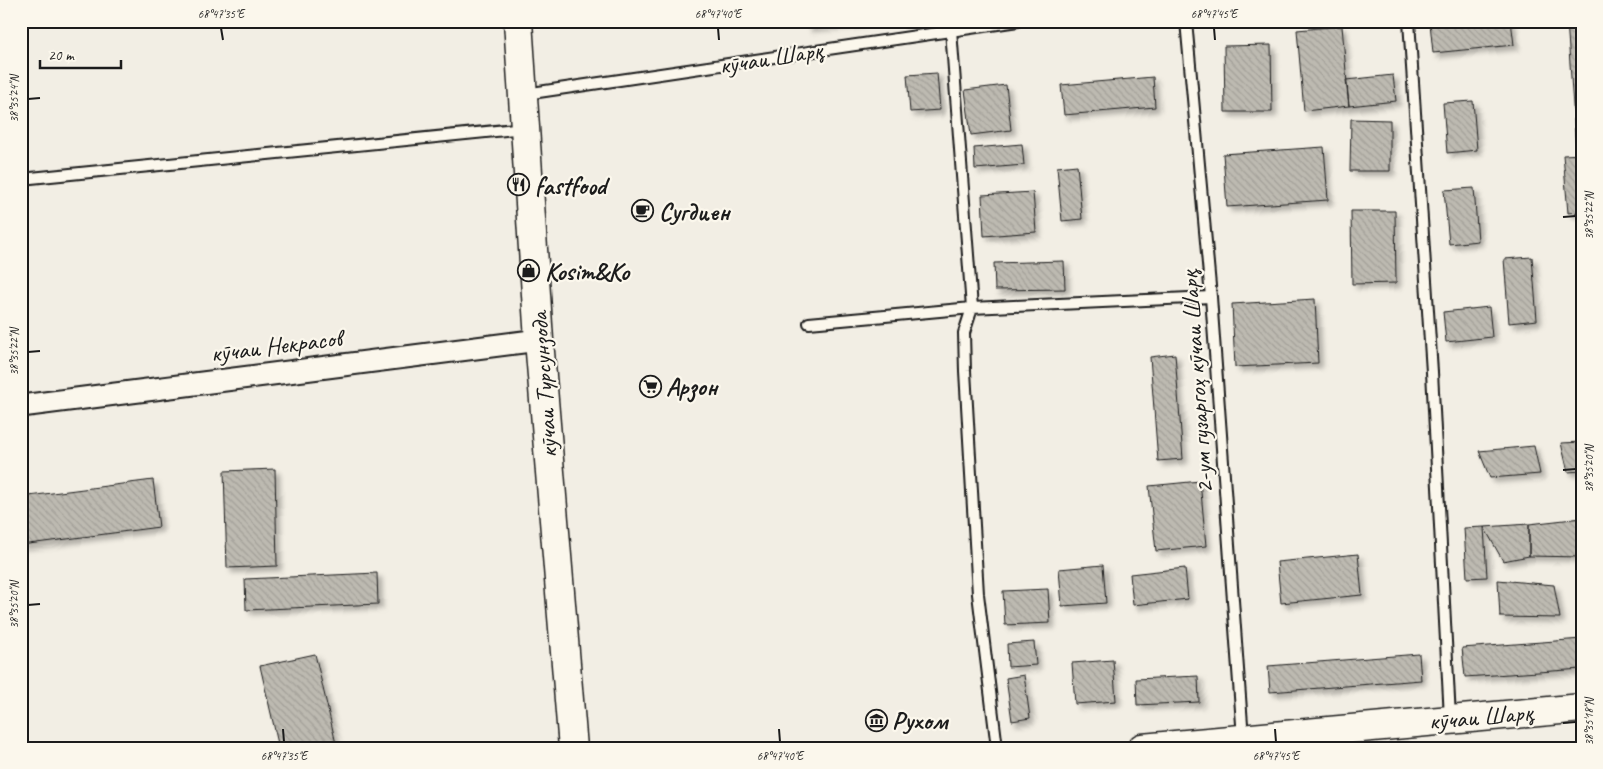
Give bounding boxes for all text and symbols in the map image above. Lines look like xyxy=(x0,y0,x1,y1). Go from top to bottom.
text: 68°47'35"E xyxy=(198,6,246,22)
text: 68°47'40"E xyxy=(695,6,743,22)
text: 68°47'45"E xyxy=(1191,6,1239,22)
street label: кӯчаи Шарқ xyxy=(717,34,827,82)
scale bar xyxy=(40,38,121,70)
text: 20 m xyxy=(48,46,75,65)
text: 38°35'24"N xyxy=(6,74,22,123)
place label: fastfood xyxy=(535,170,611,202)
restaurant icon: fastfood xyxy=(507,173,531,197)
text: 38°35'22"N xyxy=(1581,191,1597,240)
place label: Сугдиен xyxy=(659,196,731,228)
cafe icon: Сугдиен xyxy=(631,199,655,223)
place label: Kosim&Ko xyxy=(545,256,631,288)
shop icon: Kosim&Ko xyxy=(517,259,541,283)
street label: 2-ум гузаргоҳ кӯчаи Шарқ xyxy=(1173,267,1221,495)
street label: кӯчаи Турсунзода xyxy=(523,308,565,459)
street label: кӯчаи Некрасов xyxy=(209,322,348,370)
text: 38°35'22"N xyxy=(6,327,22,376)
place label: Арзон xyxy=(666,371,719,403)
supermarket icon: Арзон xyxy=(638,374,662,398)
text: 38°35'20"N xyxy=(1581,444,1597,493)
text: 38°35'20"N xyxy=(6,580,22,629)
street label: кӯчаи Шарқ xyxy=(1428,696,1537,737)
text: 38°35'18"N xyxy=(1581,697,1597,746)
place label: Рухом xyxy=(892,705,950,737)
museum icon: Рухом xyxy=(864,708,888,732)
text: 68°47'35"E xyxy=(261,748,309,764)
text: 68°47'40"E xyxy=(757,748,805,764)
text: 68°47'45"E xyxy=(1253,748,1301,764)

